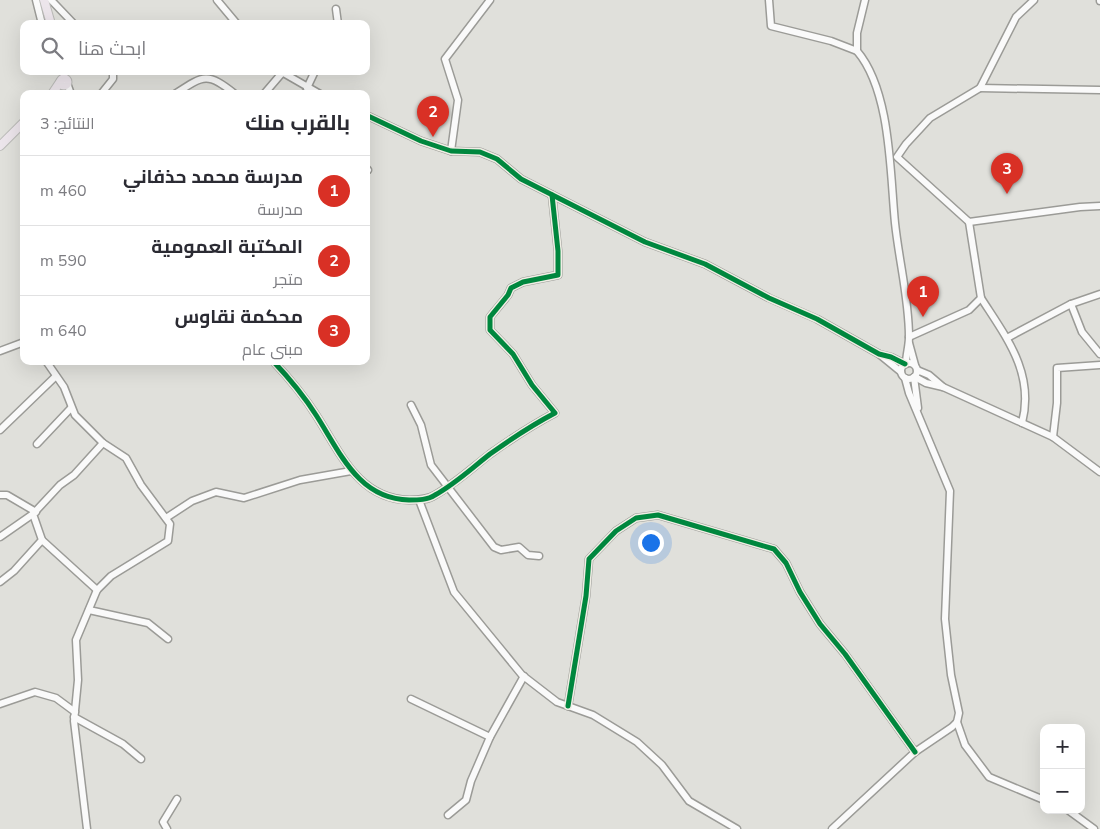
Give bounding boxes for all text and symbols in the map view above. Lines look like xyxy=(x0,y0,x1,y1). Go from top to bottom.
search box xyxy=(20,20,370,75)
icon: search xyxy=(38,34,66,62)
text: ابحث هنا xyxy=(78,36,146,62)
pin: 2 xyxy=(417,96,449,137)
text: بالقرب منك xyxy=(245,109,350,137)
text: النتائج: 3 xyxy=(40,113,95,135)
pin: 3 xyxy=(991,153,1023,194)
text: مدرسة محمد حذفاني xyxy=(123,164,303,190)
text: 460 m xyxy=(40,180,87,202)
text: 1 xyxy=(329,180,339,202)
text: مدرسة xyxy=(257,199,303,221)
text: المكتبة العمومية xyxy=(151,234,303,260)
text: 590 m xyxy=(40,250,87,272)
text: 2 xyxy=(329,250,339,272)
text: متجر xyxy=(274,269,303,291)
pin: 1 xyxy=(907,276,939,317)
text: محكمة نقاوس xyxy=(175,304,303,330)
text: 640 m xyxy=(40,320,87,342)
text: 3 xyxy=(329,320,339,342)
text: مبنى عام xyxy=(242,339,303,361)
your location xyxy=(638,530,664,556)
map controls xyxy=(1040,724,1085,814)
button: + xyxy=(1040,724,1085,769)
button: − xyxy=(1040,769,1085,814)

